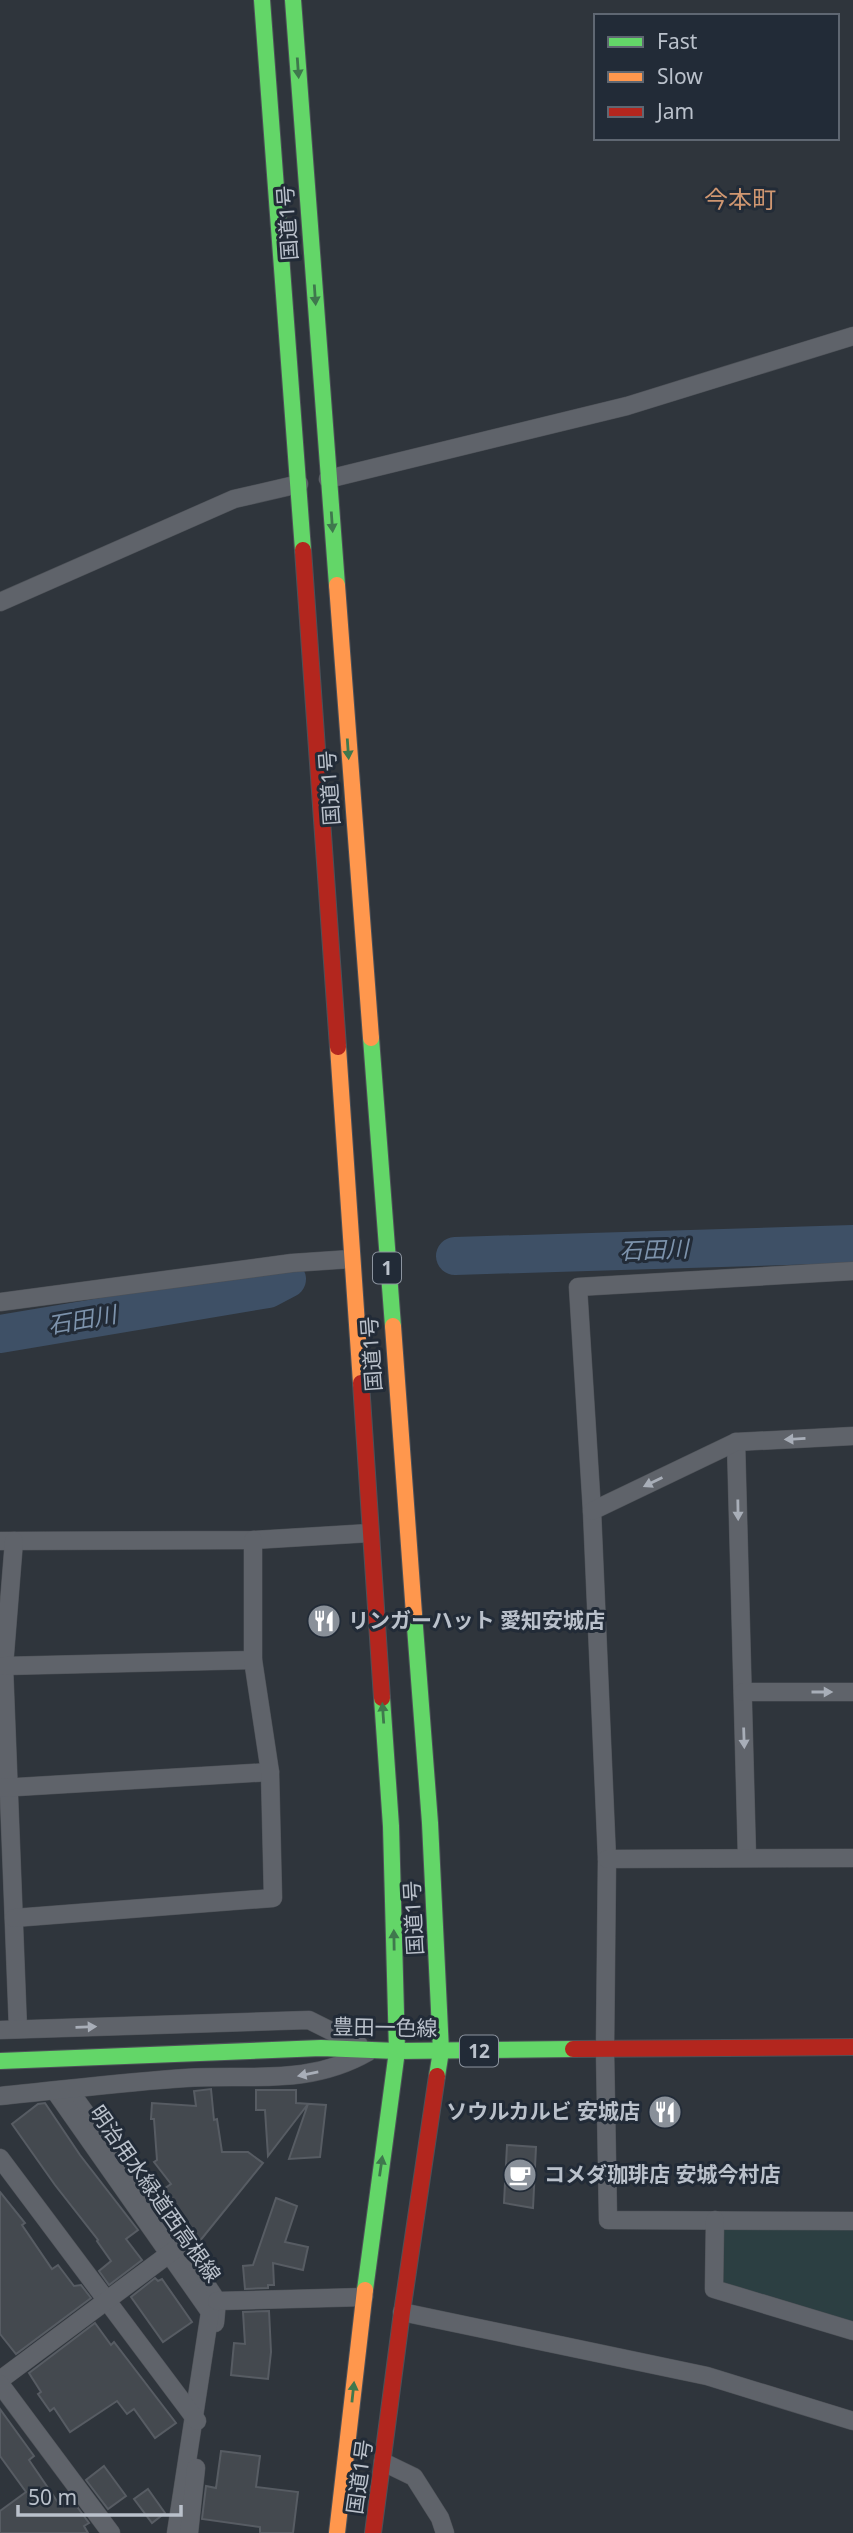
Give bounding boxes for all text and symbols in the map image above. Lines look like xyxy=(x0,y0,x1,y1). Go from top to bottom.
legend xyxy=(594,14,839,140)
text: Fast xyxy=(657,27,698,55)
one-way arrow xyxy=(293,57,304,79)
text: Slow xyxy=(657,62,703,90)
text: Jam xyxy=(655,97,694,125)
district label: 今本町 xyxy=(704,182,776,215)
street label: 国道1号 xyxy=(270,185,304,261)
one-way arrow xyxy=(310,284,321,306)
one-way arrow xyxy=(327,511,338,533)
one-way arrow xyxy=(343,738,354,760)
street label: 国道1号 xyxy=(312,750,346,826)
water label: 石田川 xyxy=(619,1232,692,1266)
road number: 1 xyxy=(373,1252,401,1284)
water label: 石田川 xyxy=(45,1297,122,1341)
street label: 国道1号 xyxy=(354,1316,388,1392)
one-way arrow xyxy=(783,1434,805,1445)
one-way arrow xyxy=(643,1477,663,1488)
one-way arrow xyxy=(732,1500,744,1522)
restaurant icon: リンガーハット 愛知安城店 xyxy=(305,1602,343,1640)
place label: リンガーハット 愛知安城店 xyxy=(348,1606,605,1634)
one-way arrow xyxy=(812,1686,834,1698)
one-way arrow xyxy=(377,1702,388,1724)
one-way arrow xyxy=(738,1727,749,1749)
street label: 国道1号 xyxy=(397,1880,429,1956)
one-way arrow xyxy=(388,1929,399,1951)
street label: 豊田一色線 xyxy=(332,2012,438,2042)
one-way arrow xyxy=(76,2021,98,2032)
road number: 12 xyxy=(460,2036,498,2066)
one-way arrow xyxy=(297,2068,319,2079)
restaurant icon: ソウルカルビ 安城店 xyxy=(646,2093,684,2131)
place label: ソウルカルビ 安城店 xyxy=(446,2097,640,2125)
street label: 明治用水緑道西高根線 xyxy=(84,2099,228,2287)
one-way arrow xyxy=(376,2155,387,2177)
cafe icon: コメダ珈琲店 安城今村店 xyxy=(501,2156,539,2194)
place label: コメダ珈琲店 安城今村店 xyxy=(544,2160,780,2188)
one-way arrow xyxy=(348,2381,359,2403)
street label: 国道1号 xyxy=(340,2438,378,2516)
scale bar xyxy=(18,2474,180,2518)
text: 50 m xyxy=(28,2483,77,2511)

